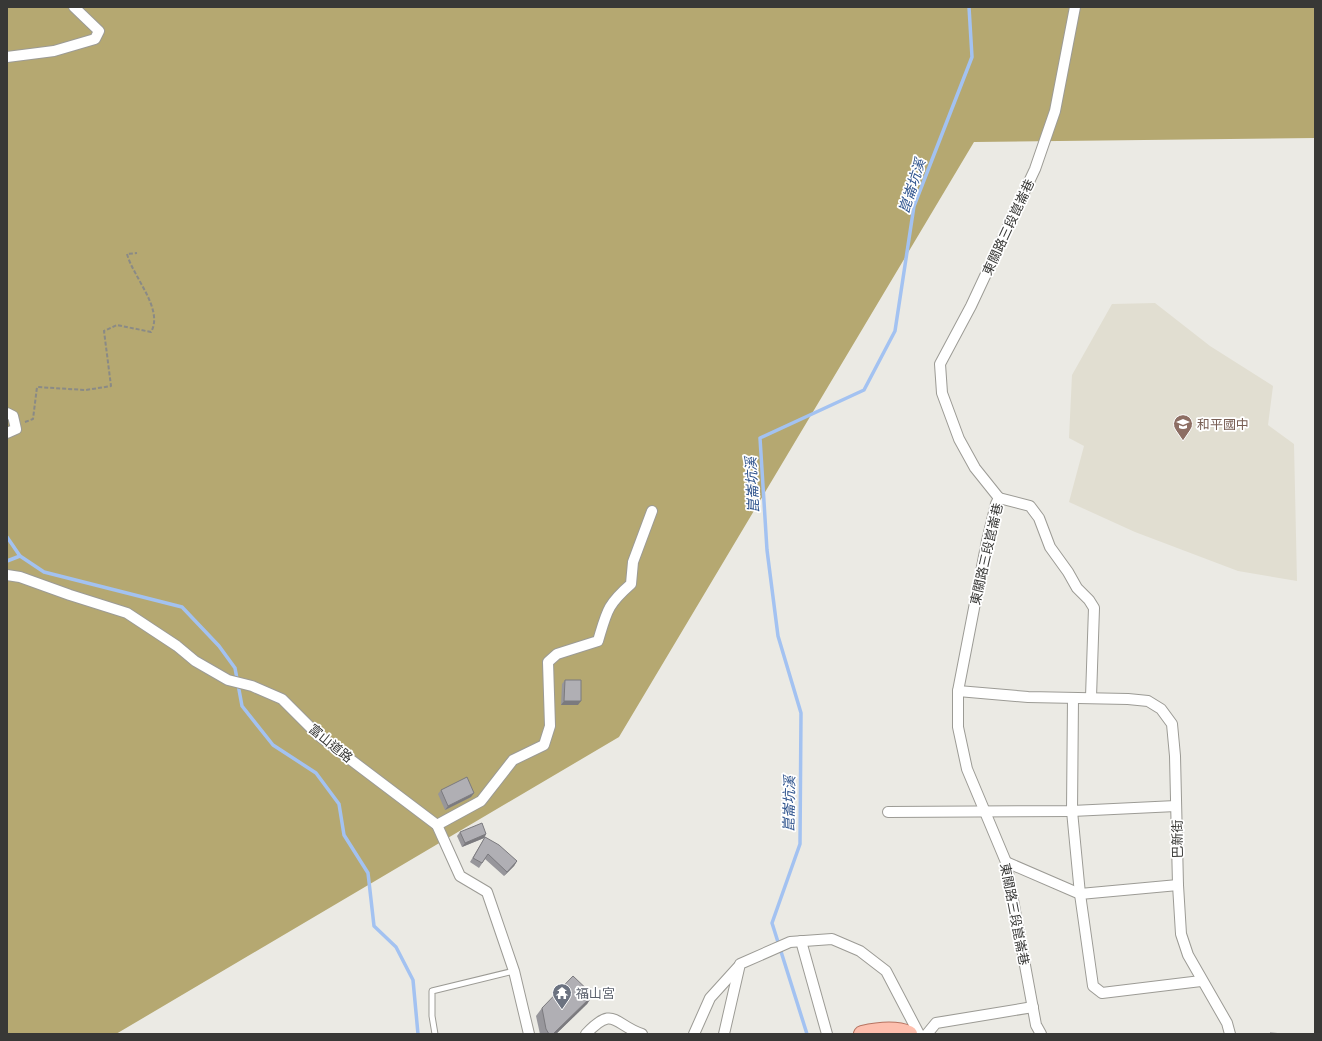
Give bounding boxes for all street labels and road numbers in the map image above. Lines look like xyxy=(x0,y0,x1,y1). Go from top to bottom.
street label: 東關路三段崑崙巷 xyxy=(980,177,1037,278)
street label: 東關路三段崑崙巷 xyxy=(967,502,1005,606)
street label: 富山道路 xyxy=(306,721,356,766)
street label: 巴新街 xyxy=(1170,819,1185,859)
street label: 東關路三段崑崙巷 xyxy=(997,862,1032,967)

